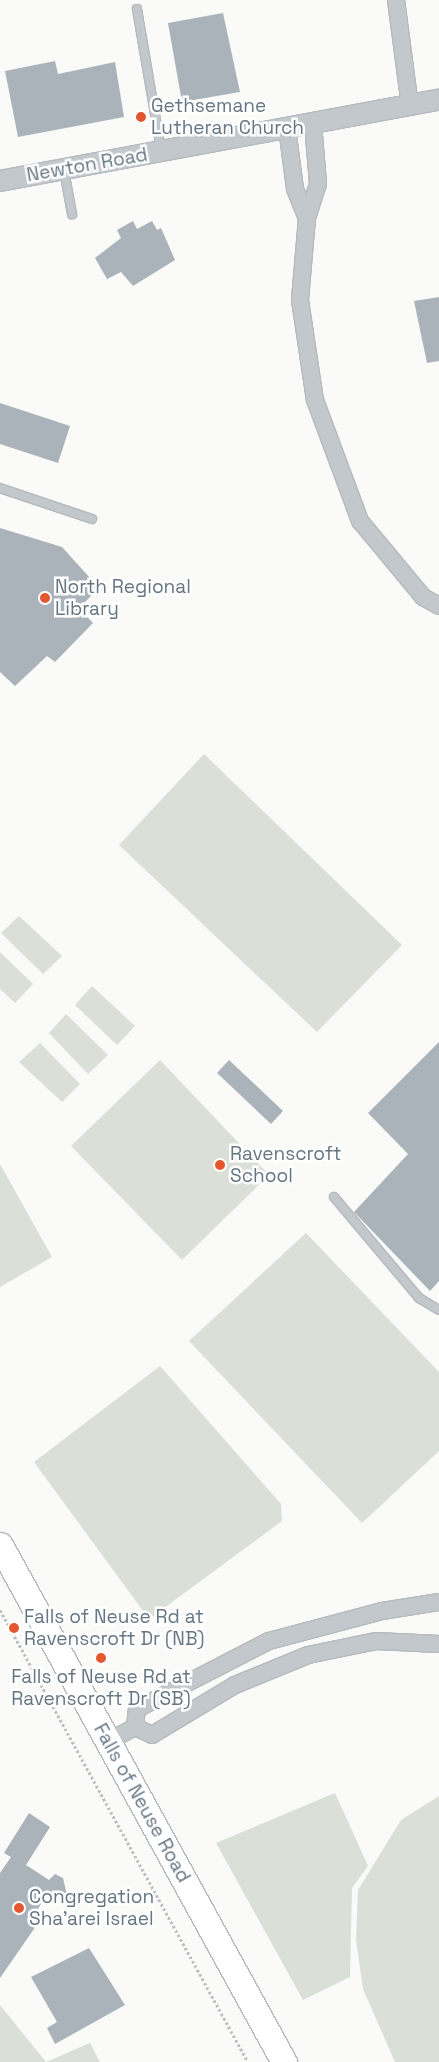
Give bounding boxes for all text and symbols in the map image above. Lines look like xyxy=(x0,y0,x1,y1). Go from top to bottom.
place label: Gethsemane Lutheran Church xyxy=(151,95,304,139)
marker: Gethsemane Lutheran Church xyxy=(135,111,147,123)
street label: Newton Road xyxy=(25,143,149,187)
place label: North Regional Library xyxy=(55,576,191,620)
marker: North Regional Library xyxy=(39,592,51,604)
place label: Ravenscroft School xyxy=(230,1143,342,1187)
marker: Ravenscroft School xyxy=(214,1159,226,1171)
place label: Falls of Neuse Rd at Ravenscroft Dr (NB) xyxy=(24,1606,204,1650)
marker: Falls of Neuse Rd at Ravenscroft Dr (NB) xyxy=(8,1622,20,1634)
marker: Falls of Neuse Rd at Ravenscroft Dr (SB) xyxy=(95,1652,107,1664)
place label: Falls of Neuse Rd at Ravenscroft Dr (SB) xyxy=(11,1666,191,1710)
street label: Falls of Neuse Road xyxy=(89,1720,195,1886)
place label: Congregation Sha'arei Israel xyxy=(29,1886,154,1930)
marker: Congregation Sha'arei Israel xyxy=(13,1902,25,1914)

